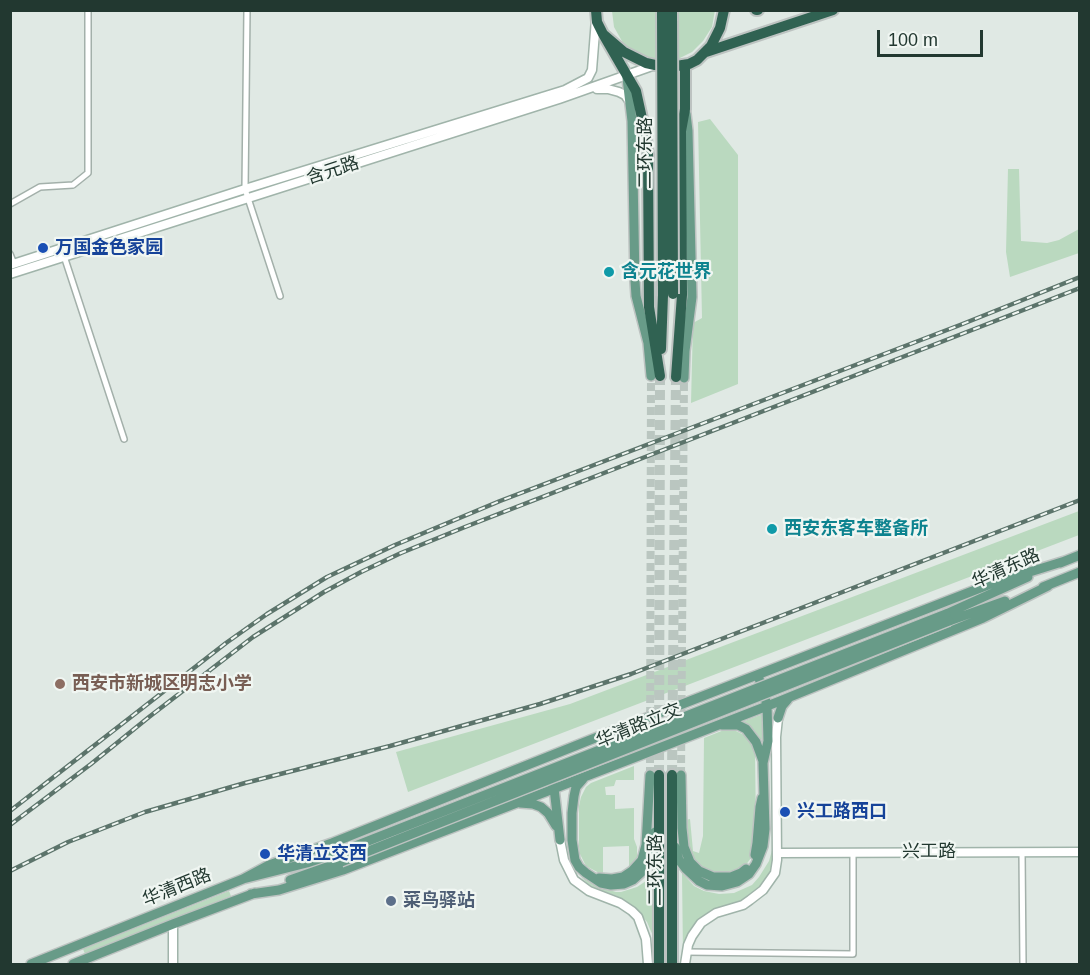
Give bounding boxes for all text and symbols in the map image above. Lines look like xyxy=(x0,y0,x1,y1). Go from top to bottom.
scale bar xyxy=(880,18,986,56)
text: 100 m xyxy=(888,30,938,50)
street label: 二环东路 xyxy=(635,117,657,189)
street label: 含元路 xyxy=(304,152,362,190)
place label: 万国金色家园 xyxy=(55,237,163,259)
marker: 万国金色家园 xyxy=(36,241,50,255)
place label: 含元花世界 xyxy=(621,261,711,283)
marker: 含元花世界 xyxy=(602,265,616,279)
place label: 西安东客车整备所 xyxy=(784,518,928,540)
marker: 西安东客车整备所 xyxy=(765,522,779,536)
street label: 华清东路 xyxy=(969,544,1043,594)
place label: 西安市新城区明志小学 xyxy=(72,673,252,695)
marker: 西安市新城区明志小学 xyxy=(53,677,67,691)
street label: 华清路立交 xyxy=(593,699,685,753)
place label: 兴工路西口 xyxy=(797,801,887,823)
marker: 兴工路西口 xyxy=(778,805,792,819)
street label: 二环东路 xyxy=(645,834,667,906)
street label: 兴工路 xyxy=(902,841,956,863)
place label: 华清立交西 xyxy=(277,843,367,865)
marker: 华清立交西 xyxy=(258,847,272,861)
street label: 华清西路 xyxy=(140,865,214,911)
place label: 菜鸟驿站 xyxy=(403,890,475,912)
marker: 菜鸟驿站 xyxy=(384,894,398,908)

